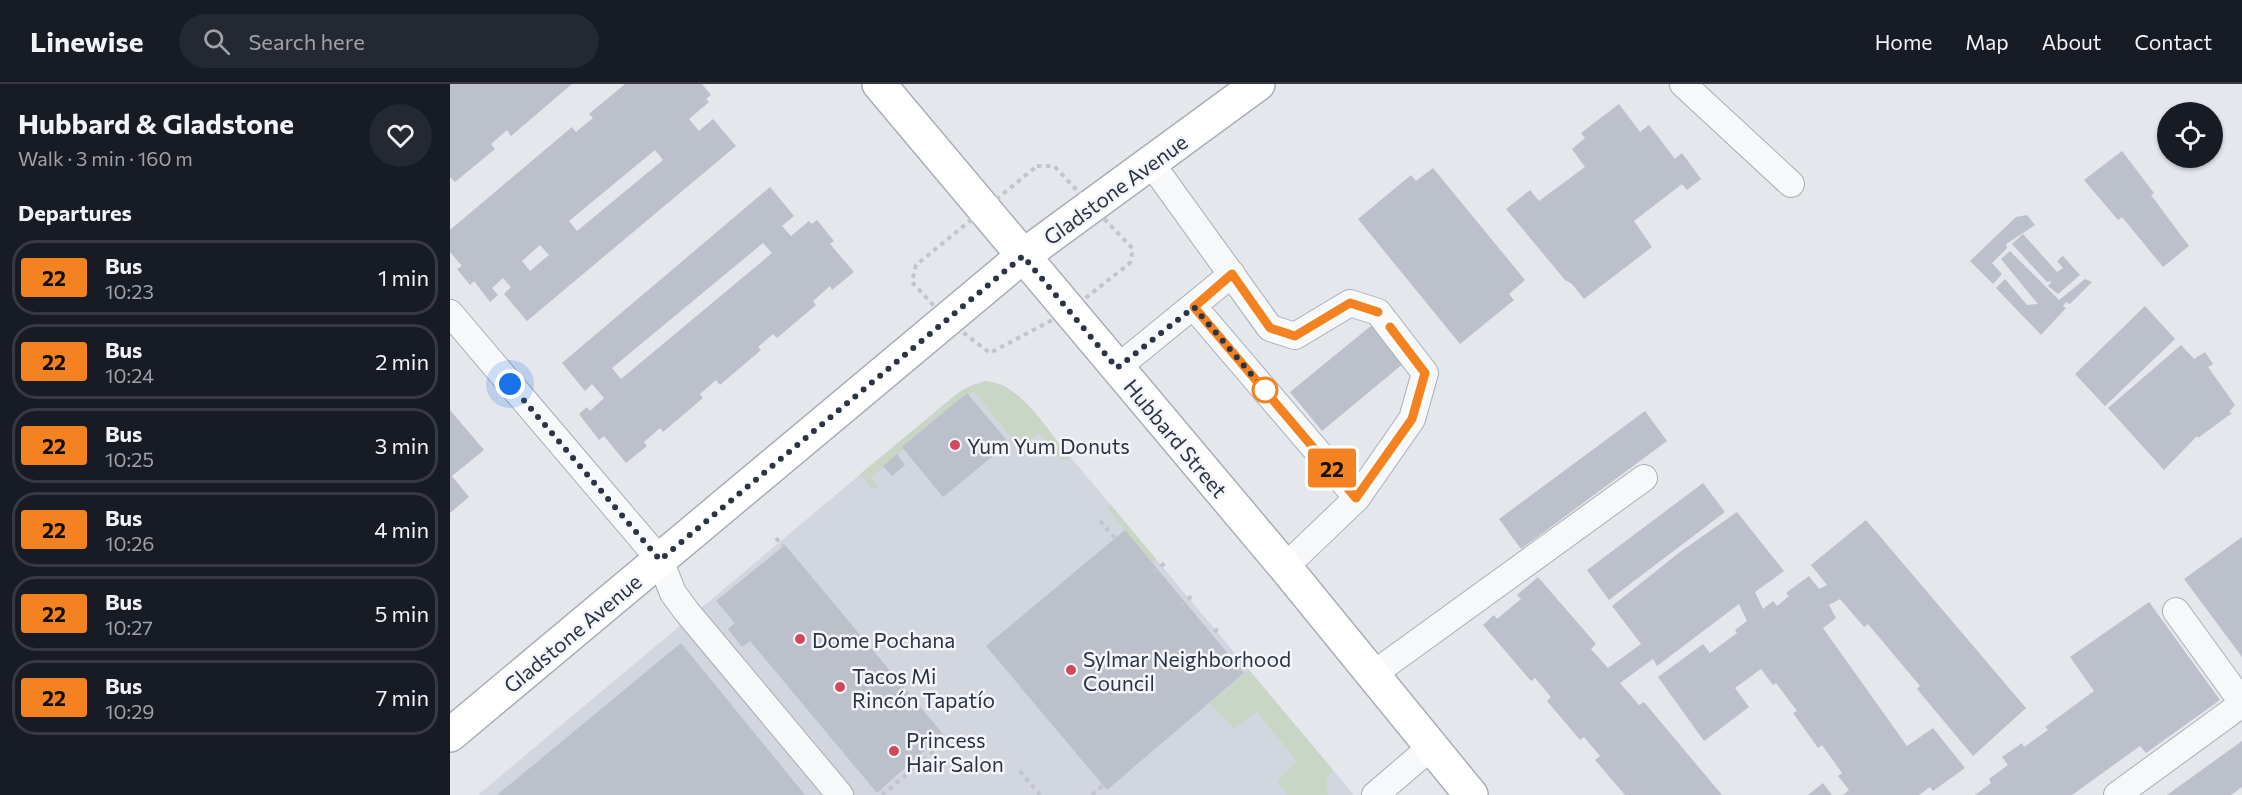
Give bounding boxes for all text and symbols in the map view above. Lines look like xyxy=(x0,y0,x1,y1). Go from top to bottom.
search box xyxy=(179,14,599,68)
text: Linewise xyxy=(30,24,143,58)
icon: search xyxy=(200,25,233,58)
text: Search here xyxy=(248,28,365,55)
text: Home xyxy=(1875,29,1932,54)
text: Map xyxy=(1965,29,2009,54)
text: About xyxy=(2042,29,2101,54)
text: Contact xyxy=(2134,29,2212,54)
map controls xyxy=(2157,102,2223,168)
button: locate xyxy=(2157,102,2223,168)
button: heart xyxy=(369,104,432,167)
text: Hubbard & Gladstone xyxy=(18,106,294,140)
street label: Gladstone Avenue xyxy=(1038,128,1192,250)
text: Walk · 3 min · 160 m xyxy=(18,146,193,170)
text: Departures xyxy=(18,199,132,226)
text: Bus xyxy=(105,252,142,279)
text: 1 min xyxy=(378,264,429,291)
text: 22 xyxy=(42,265,66,290)
text: 10:23 xyxy=(105,279,154,303)
text: Bus xyxy=(105,336,142,363)
text: 2 min xyxy=(375,348,429,375)
text: 22 xyxy=(42,349,66,374)
text: 10:24 xyxy=(105,363,154,387)
your location xyxy=(495,369,525,399)
street label: Hubbard Street xyxy=(1119,374,1233,502)
unlabelled marker xyxy=(1252,377,1278,403)
text: Bus xyxy=(105,420,142,447)
text: 3 min xyxy=(375,432,429,459)
text: 22 xyxy=(42,433,66,458)
place label: Yum Yum Donuts xyxy=(967,433,1130,458)
marker: Yum Yum Donuts xyxy=(948,438,962,452)
text: 10:25 xyxy=(105,447,154,471)
line badge: 22 xyxy=(1305,448,1359,488)
text: 22 xyxy=(1320,456,1344,481)
text: Bus xyxy=(105,504,142,531)
text: 4 min xyxy=(374,516,429,543)
text: 22 xyxy=(42,517,66,542)
text: 10:26 xyxy=(105,531,155,555)
street label: Gladstone Avenue xyxy=(498,568,646,698)
text: Bus xyxy=(105,588,142,615)
text: 5 min xyxy=(375,600,429,627)
text: 22 xyxy=(42,601,66,626)
text: 10:27 xyxy=(105,615,153,639)
place label: Dome Pochana xyxy=(812,627,955,652)
marker: Dome Pochana xyxy=(793,632,807,646)
place label: Sylmar Neighborhood Council xyxy=(1083,646,1291,695)
place label: Tacos Mi Rincón Tapatío xyxy=(852,663,995,712)
marker: Sylmar Neighborhood Council xyxy=(1064,663,1078,677)
text: Bus xyxy=(105,672,142,699)
marker: Tacos Mi Rincón Tapatío xyxy=(833,680,847,694)
text: 7 min xyxy=(376,684,429,711)
text: 22 xyxy=(42,685,66,710)
text: 10:29 xyxy=(105,699,155,723)
place label: Princess Hair Salon xyxy=(906,727,1004,776)
marker: Princess Hair Salon xyxy=(887,744,901,758)

